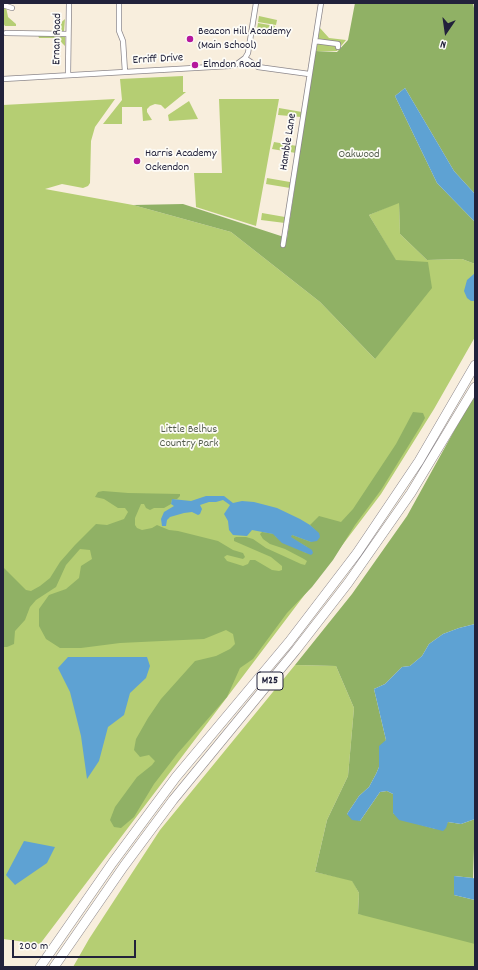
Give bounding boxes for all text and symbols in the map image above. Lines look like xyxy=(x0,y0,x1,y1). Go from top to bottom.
north arrow xyxy=(426,12,466,52)
street label: Ernan Road xyxy=(50,13,66,65)
place label: Beacon Hill Academy (Main School) xyxy=(198,25,291,53)
marker: Beacon Hill Academy (Main School) xyxy=(185,34,195,44)
text: N xyxy=(439,35,448,52)
street label: Erriff Drive xyxy=(132,51,184,69)
place label: Elmdon Road xyxy=(203,58,261,72)
marker: Elmdon Road xyxy=(190,60,200,70)
street label: Hamble Lane xyxy=(277,112,301,172)
place label: Harris Academy Ockendon xyxy=(145,147,217,175)
park label: Oakwood xyxy=(338,148,380,162)
marker: Harris Academy Ockendon xyxy=(132,156,142,166)
park label: Little Belhus Country Park xyxy=(160,423,218,451)
road number: M25 xyxy=(257,672,283,690)
scale bar xyxy=(14,932,138,958)
text: 200 m xyxy=(19,938,48,955)

